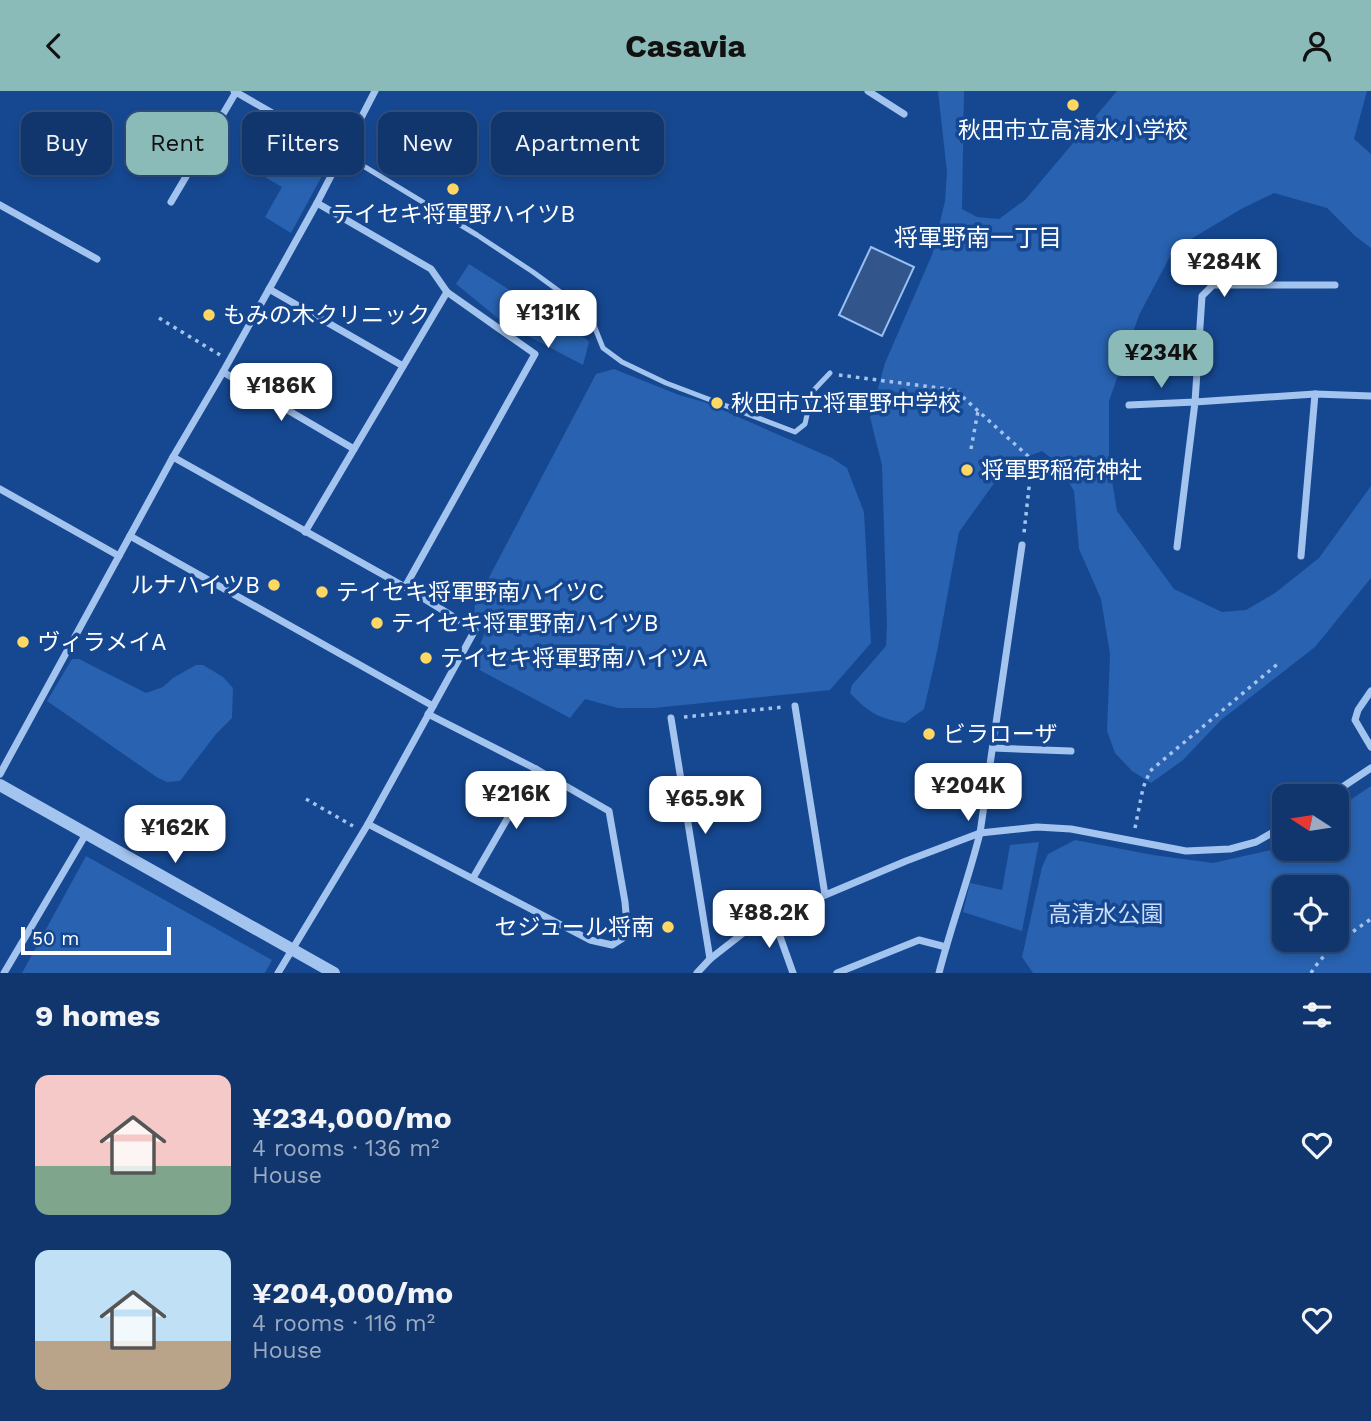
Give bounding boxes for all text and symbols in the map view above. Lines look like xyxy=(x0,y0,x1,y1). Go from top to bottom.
icon: back xyxy=(35,27,73,65)
text: Casavia xyxy=(625,27,746,65)
icon: person xyxy=(1298,27,1336,65)
marker: 秋田市立高清水小学校 xyxy=(1065,97,1081,113)
chip: Buy xyxy=(21,112,112,175)
chip: Rent xyxy=(126,112,228,175)
chip: Filters xyxy=(242,112,364,175)
chip: New xyxy=(378,112,477,175)
chip: Apartment xyxy=(491,112,664,175)
place label: 秋田市立高清水小学校 xyxy=(958,117,1188,144)
marker: テイセキ将軍野ハイツB xyxy=(445,181,461,197)
place label: テイセキ将軍野ハイツB xyxy=(331,201,575,228)
district label: 将軍野南一丁目 xyxy=(894,224,1062,252)
pin: ¥284K xyxy=(1175,239,1273,299)
text: ¥284K xyxy=(1187,248,1261,275)
pin: ¥131K xyxy=(499,291,597,350)
text: ¥131K xyxy=(516,299,580,326)
place label: もみの木クリニック xyxy=(223,302,430,329)
marker: もみの木クリニック xyxy=(201,307,217,323)
pin: ¥234K xyxy=(1112,331,1210,390)
text: ¥234K xyxy=(1124,339,1198,366)
pin: ¥186K xyxy=(232,363,330,423)
text: ¥186K xyxy=(246,372,316,399)
place label: 秋田市立将軍野中学校 xyxy=(731,390,961,417)
marker: 秋田市立将軍野中学校 xyxy=(709,395,725,411)
place label: 将軍野稲荷神社 xyxy=(981,457,1142,484)
marker: 将軍野稲荷神社 xyxy=(959,462,975,478)
place label: ルナハイツB xyxy=(130,572,260,599)
marker: ルナハイツB xyxy=(266,577,282,593)
place label: テイセキ将軍野南ハイツC xyxy=(336,579,604,606)
marker: テイセキ将軍野南ハイツC xyxy=(314,584,330,600)
place label: テイセキ将軍野南ハイツB xyxy=(391,610,659,637)
marker: テイセキ将軍野南ハイツB xyxy=(369,615,385,631)
place label: ヴィラメイA xyxy=(37,629,167,656)
marker: ヴィラメイA xyxy=(15,634,31,650)
place label: テイセキ将軍野南ハイツA xyxy=(440,645,708,672)
marker: テイセキ将軍野南ハイツA xyxy=(418,650,434,666)
place label: ビラローザ xyxy=(943,721,1058,748)
marker: ビラローザ xyxy=(921,726,937,742)
pin: ¥204K xyxy=(919,763,1017,823)
pin: ¥216K xyxy=(467,771,565,831)
text: ¥204K xyxy=(931,772,1005,799)
pin: ¥65.9K xyxy=(648,777,762,836)
text: ¥216K xyxy=(481,780,551,807)
north arrow xyxy=(1272,784,1349,861)
map controls xyxy=(1272,784,1349,952)
text: ¥65.9K xyxy=(665,785,745,812)
pin: ¥162K xyxy=(126,805,224,865)
text: ¥162K xyxy=(140,814,210,841)
button: locate xyxy=(1272,875,1349,952)
pin: ¥88.2K xyxy=(712,891,826,950)
text: ¥88.2K xyxy=(729,899,809,926)
park label: 高清水公園 xyxy=(1049,901,1164,928)
place label: セジュール将南 xyxy=(495,914,654,941)
marker: セジュール将南 xyxy=(660,919,676,935)
scale bar xyxy=(21,924,172,956)
text: 50 m xyxy=(32,927,79,950)
icon: filters xyxy=(1298,996,1336,1034)
text: 9 homes xyxy=(35,998,160,1033)
text: ¥234,000/mo xyxy=(252,1100,452,1135)
icon: home xyxy=(91,1103,175,1187)
icon: heart xyxy=(1298,1126,1336,1164)
text: 4 rooms · 136 m² xyxy=(252,1135,440,1162)
text: House xyxy=(252,1162,322,1189)
text: ¥204,000/mo xyxy=(252,1275,453,1310)
icon: home xyxy=(91,1278,175,1362)
icon: heart xyxy=(1298,1301,1336,1339)
text: 4 rooms · 116 m² xyxy=(252,1310,435,1337)
text: House xyxy=(252,1337,322,1364)

